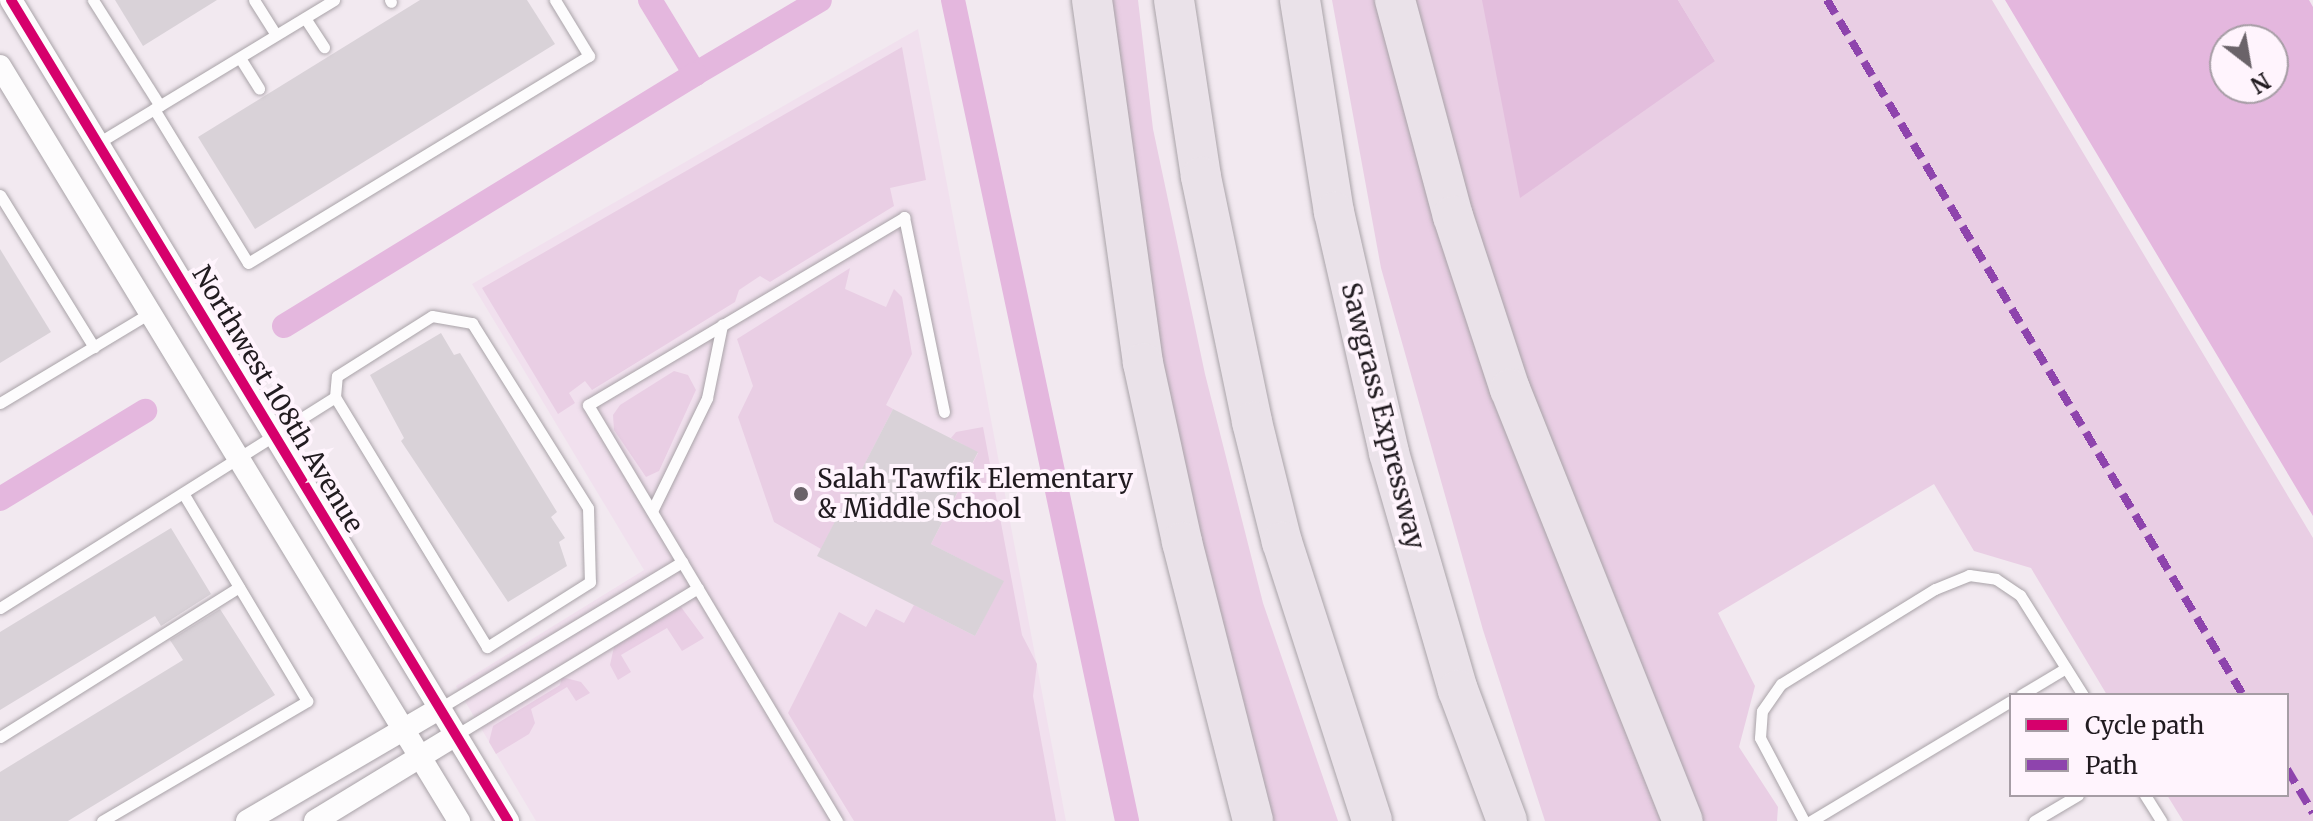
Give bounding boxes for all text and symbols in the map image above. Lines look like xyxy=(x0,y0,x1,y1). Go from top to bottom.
north arrow xyxy=(2209,24,2289,104)
text: N xyxy=(2246,66,2275,99)
street label: Northwest 108th Avenue xyxy=(186,260,370,538)
street label: Sawgrass Expressway xyxy=(1335,279,1431,553)
place label: Salah Tawfik Elementary & Middle School xyxy=(817,463,1133,524)
marker: Salah Tawfik Elementary & Middle School xyxy=(792,485,810,503)
legend xyxy=(2009,693,2289,797)
text: Cycle path xyxy=(2085,710,2204,741)
text: Path xyxy=(2085,750,2138,781)

